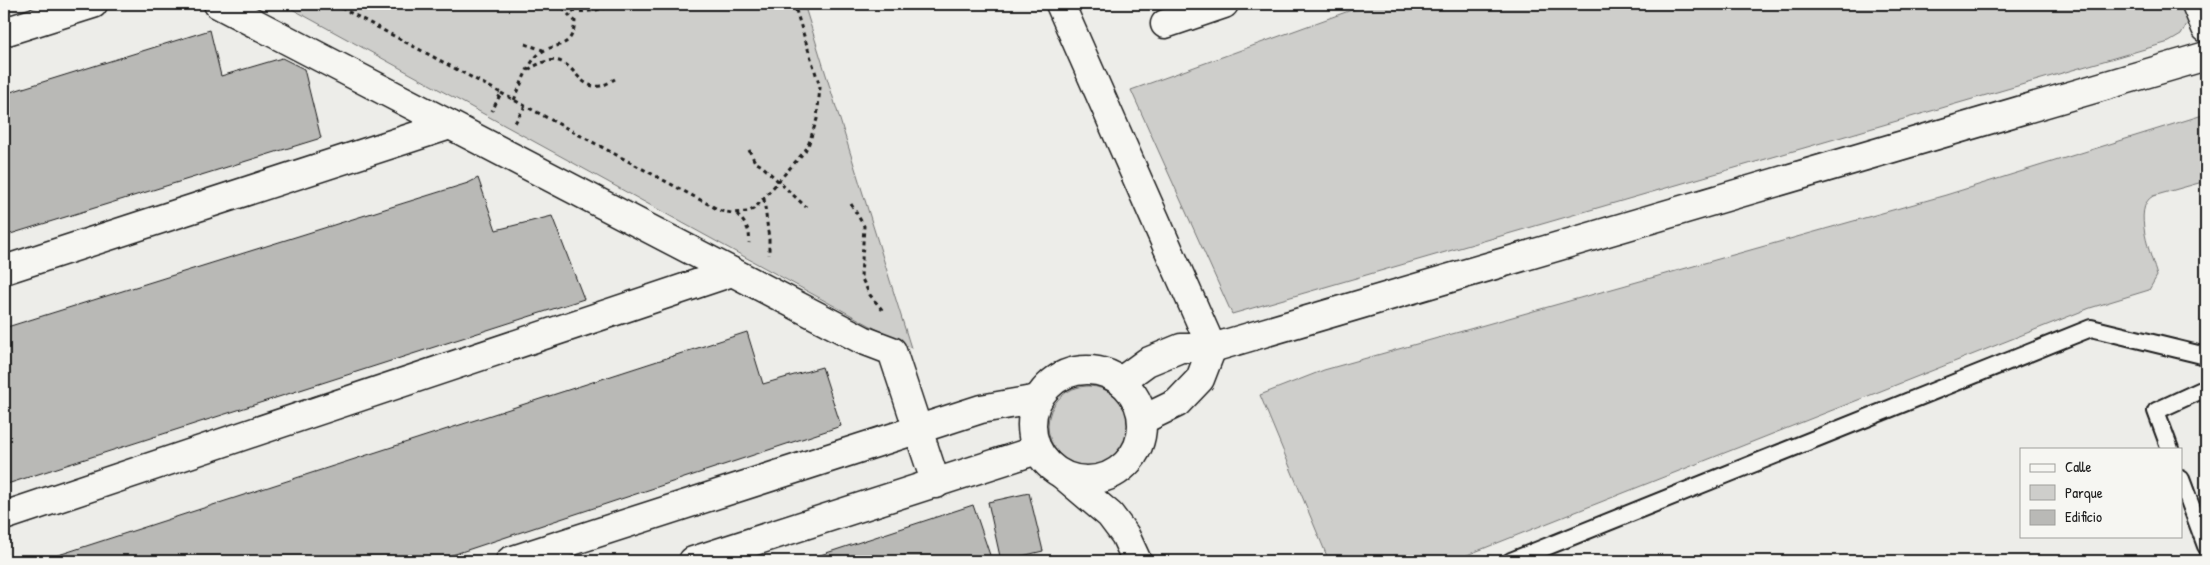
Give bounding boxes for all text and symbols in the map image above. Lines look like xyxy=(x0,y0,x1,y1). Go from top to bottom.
legend xyxy=(2020,448,2182,538)
text: Calle xyxy=(2065,456,2092,477)
text: Parque xyxy=(2065,482,2103,503)
text: Edificio xyxy=(2065,506,2102,527)

